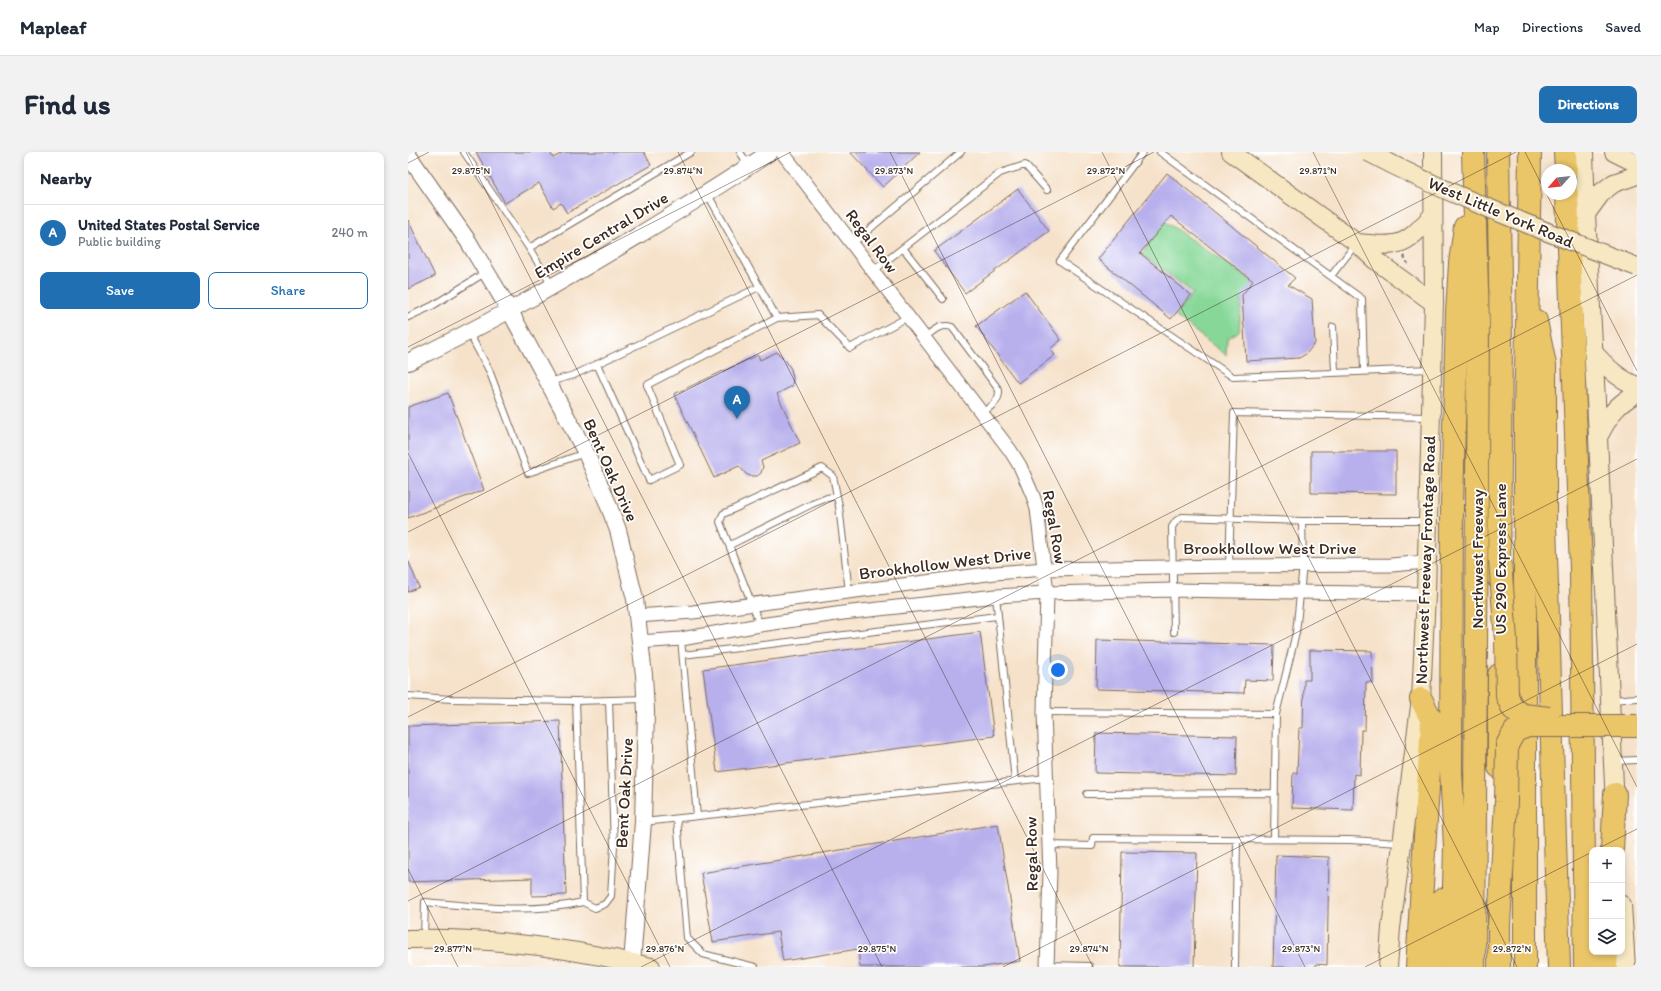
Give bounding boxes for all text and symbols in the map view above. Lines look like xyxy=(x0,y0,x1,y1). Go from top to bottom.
text: Mapleaf xyxy=(20,16,86,39)
text: Map xyxy=(1474,19,1500,36)
text: Directions xyxy=(1522,19,1583,36)
text: Saved xyxy=(1605,19,1641,36)
button: Directions xyxy=(1539,86,1637,123)
text: Find us xyxy=(24,87,111,121)
text: 29.875°N xyxy=(452,164,490,177)
text: 29.874°N xyxy=(663,164,703,177)
text: 29.873°N xyxy=(875,164,914,177)
text: 29.872°N xyxy=(1087,164,1125,177)
text: 29.871°N xyxy=(1299,164,1337,177)
north arrow xyxy=(1541,164,1577,200)
text: Nearby xyxy=(40,168,92,188)
street label: West Little York Road xyxy=(1425,172,1578,252)
street label: Empire Central Drive xyxy=(530,187,672,283)
street label: Regal Row xyxy=(842,205,903,277)
text: United States Postal Service xyxy=(78,216,260,234)
text: A xyxy=(49,225,57,240)
text: 240 m xyxy=(331,225,368,240)
text: Public building xyxy=(78,234,161,249)
button: Save xyxy=(40,272,200,309)
button: Share xyxy=(208,272,368,309)
pin: A xyxy=(724,386,750,419)
street label: Bent Oak Drive xyxy=(579,415,643,525)
street label: Northwest Freeway Frontage Road xyxy=(1411,435,1439,685)
street label: US 290 Express Lane xyxy=(1490,483,1510,635)
street label: Regal Row xyxy=(1039,488,1071,566)
street label: Northwest Freeway xyxy=(1467,489,1487,629)
street label: Brookhollow West Drive xyxy=(1183,538,1357,558)
street label: Brookhollow West Drive xyxy=(858,543,1032,583)
your location xyxy=(1048,660,1068,680)
street label: Bent Oak Drive xyxy=(611,737,637,849)
street label: Regal Row xyxy=(1020,816,1042,892)
map controls xyxy=(1589,847,1625,955)
button: + xyxy=(1589,847,1625,883)
button: − xyxy=(1589,883,1625,919)
button: layers xyxy=(1589,919,1625,955)
text: 29.877°N xyxy=(434,942,472,955)
text: 29.876°N xyxy=(646,942,684,955)
text: 29.875°N xyxy=(858,942,896,955)
text: 29.874°N xyxy=(1069,942,1109,955)
text: 29.873°N xyxy=(1282,942,1321,955)
text: 29.872°N xyxy=(1493,942,1531,955)

